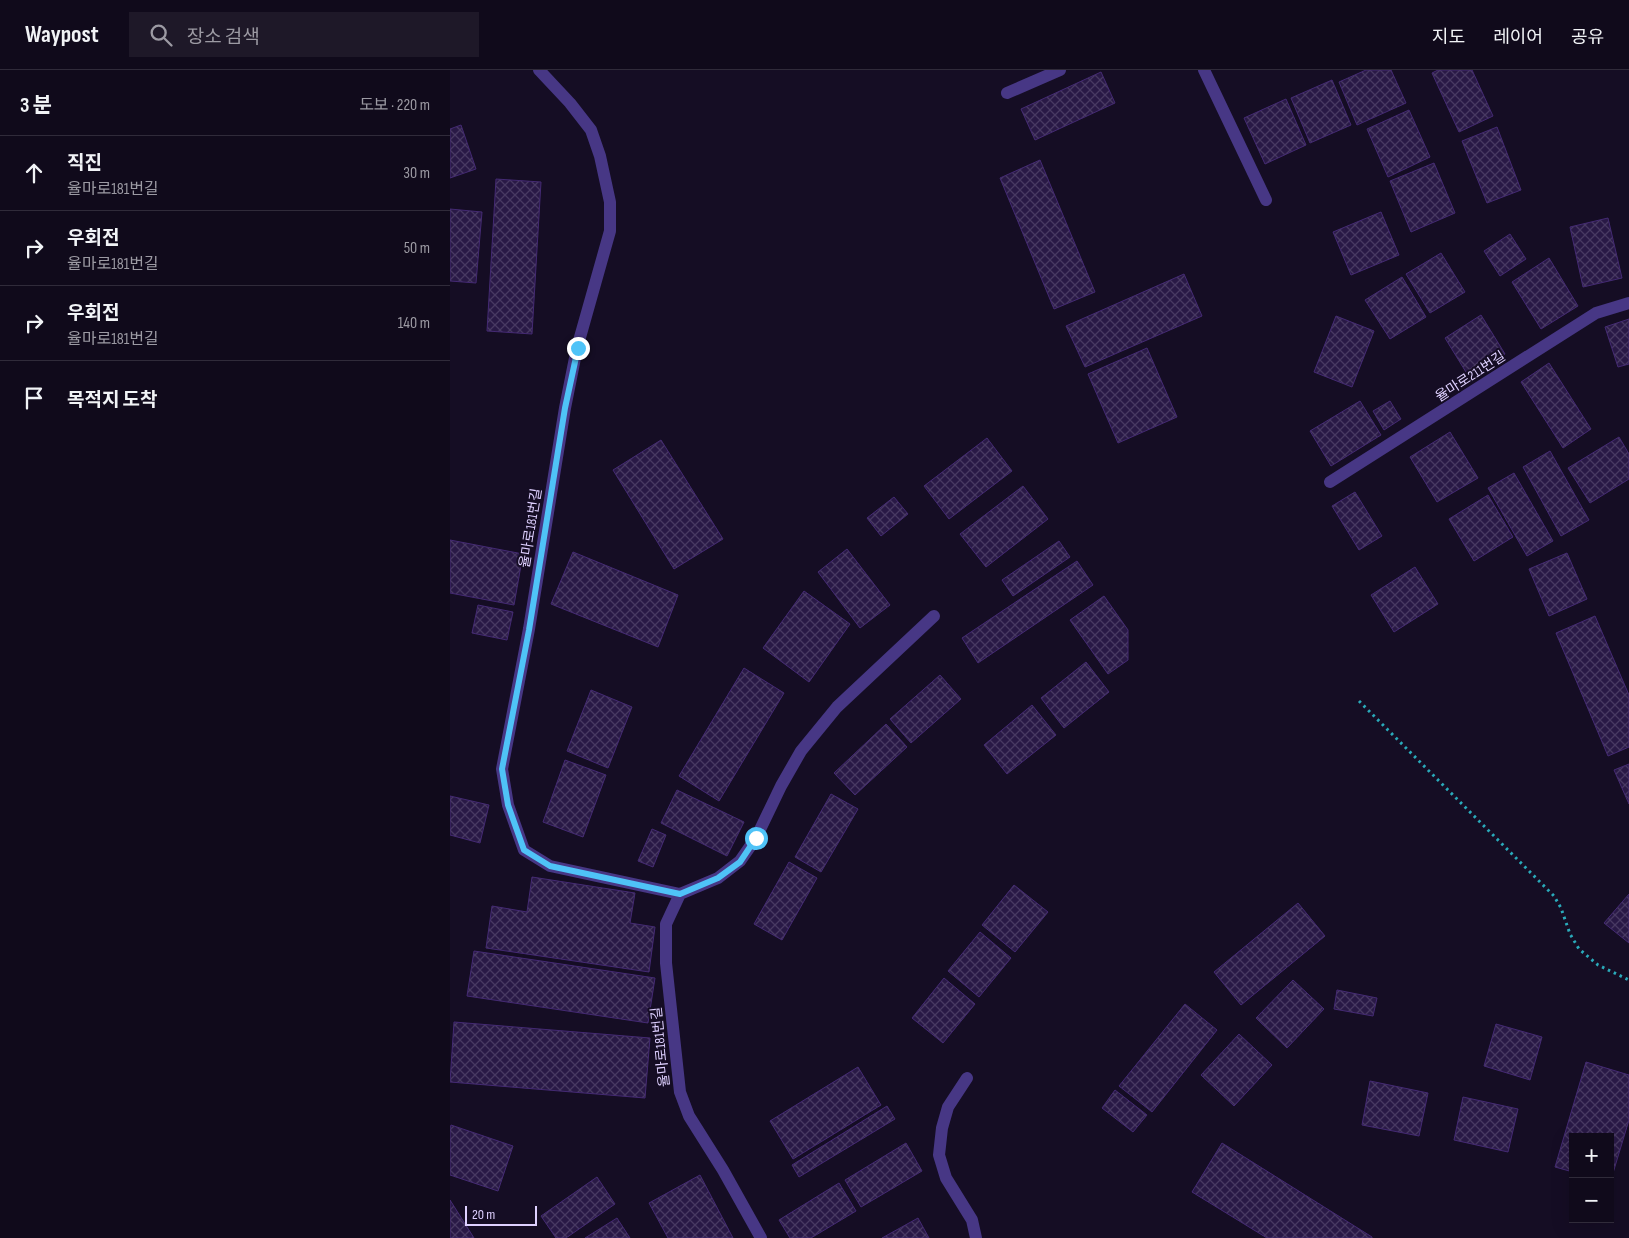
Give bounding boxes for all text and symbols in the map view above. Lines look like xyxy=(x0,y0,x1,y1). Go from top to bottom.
search box xyxy=(129,12,479,57)
text: Waypost xyxy=(25,20,99,49)
icon: search xyxy=(147,21,175,49)
text: 장소 검색 xyxy=(187,26,260,49)
text: 지도 xyxy=(1432,27,1465,48)
text: 레이어 xyxy=(1493,27,1543,48)
text: 공유 xyxy=(1571,27,1604,48)
text: 3 분 xyxy=(20,93,52,118)
text: 도보 · 220 m xyxy=(359,96,430,115)
text: 직진 xyxy=(67,152,102,175)
icon: ahead xyxy=(20,159,48,187)
text: 30 m xyxy=(403,164,430,183)
text: 율마로181번길 xyxy=(67,180,159,199)
text: 우회전 xyxy=(67,227,119,250)
icon: right xyxy=(20,234,48,262)
text: 50 m xyxy=(404,239,430,258)
text: 율마로181번길 xyxy=(67,255,159,274)
text: 우회전 xyxy=(67,302,119,325)
icon: right xyxy=(20,309,48,337)
text: 140 m xyxy=(398,314,430,333)
text: 율마로181번길 xyxy=(67,330,159,349)
route end xyxy=(567,337,590,360)
street label: 율마로211번길 xyxy=(1432,348,1508,405)
icon: arrive xyxy=(20,384,48,412)
text: 목적지 도착 xyxy=(67,389,157,412)
street label: 율마로181번길 xyxy=(516,487,545,569)
route start xyxy=(745,827,768,850)
street label: 율마로181번길 xyxy=(648,1006,673,1088)
map controls xyxy=(1569,1133,1614,1223)
button: + xyxy=(1569,1133,1614,1178)
button: − xyxy=(1569,1178,1614,1223)
scale bar xyxy=(465,1203,538,1226)
text: 20 m xyxy=(472,1206,495,1223)

